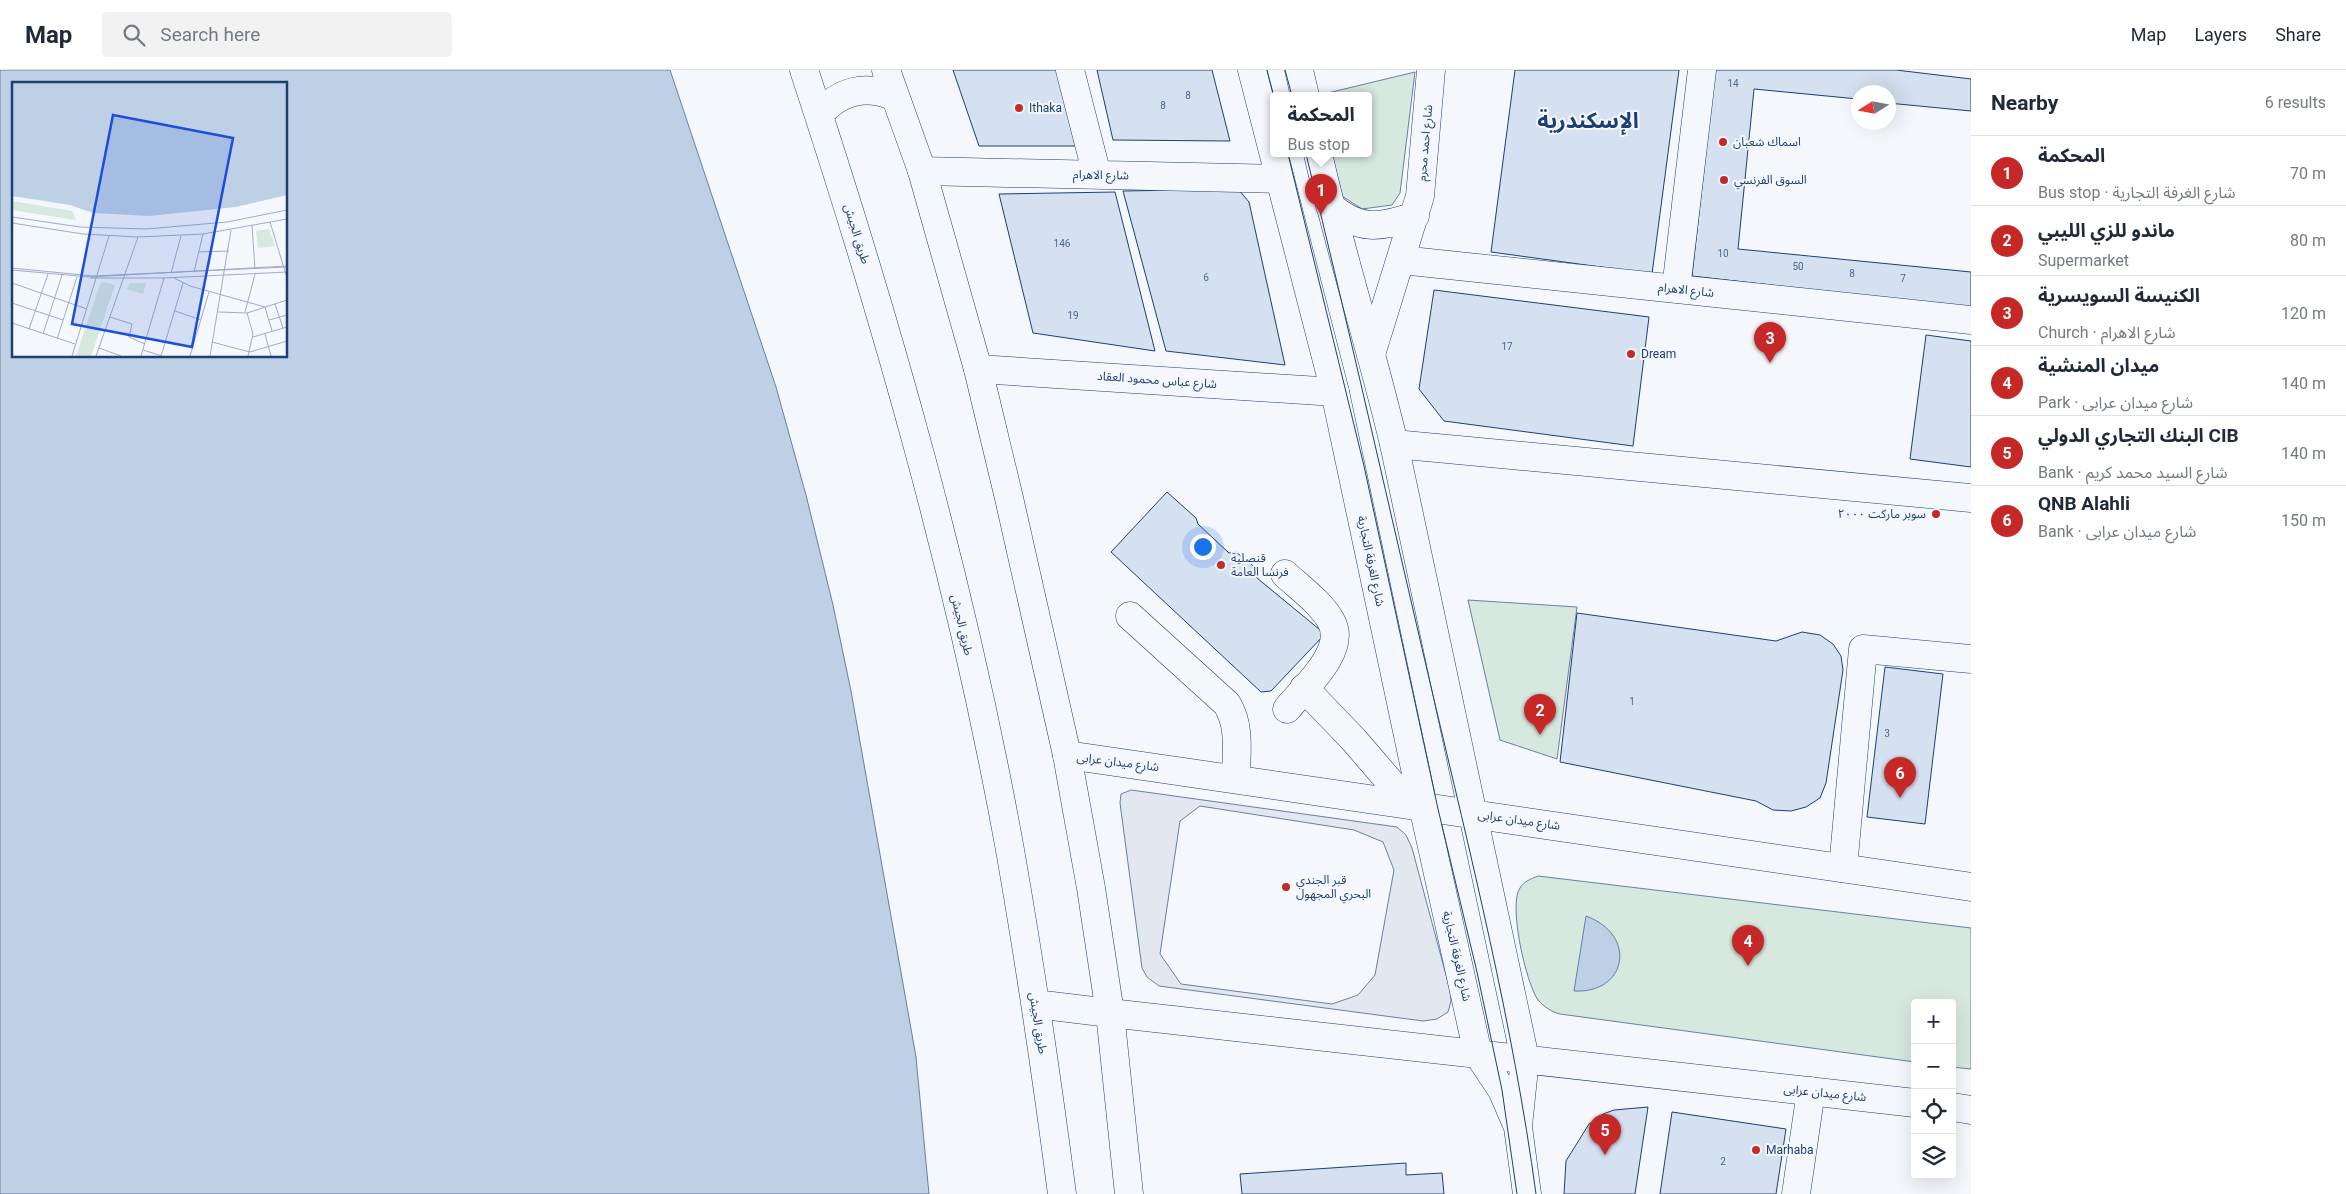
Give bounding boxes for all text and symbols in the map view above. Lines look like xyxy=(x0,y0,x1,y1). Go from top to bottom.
search box xyxy=(102,12,452,57)
text: Map xyxy=(25,21,72,49)
icon: search xyxy=(120,21,148,49)
text: Search here xyxy=(160,23,260,46)
text: Map xyxy=(2131,24,2166,45)
text: Layers xyxy=(2194,24,2247,45)
text: Share xyxy=(2275,24,2321,45)
house number: 14 xyxy=(1727,78,1739,89)
inset map xyxy=(12,82,288,358)
north arrow xyxy=(1851,85,1896,130)
house number: 8 xyxy=(1185,90,1191,101)
text: Nearby xyxy=(1991,91,2058,115)
popup xyxy=(1270,92,1372,157)
text: 6 results xyxy=(2265,93,2326,112)
house number: 8 xyxy=(1160,100,1166,111)
place label: Ithaka xyxy=(1029,101,1062,115)
marker: Ithaka xyxy=(1013,102,1025,114)
text: المحكمة xyxy=(1287,103,1355,126)
street label: شارع احمد محرم xyxy=(1415,104,1437,182)
district label: الإسكندرية xyxy=(1537,108,1639,136)
text: Bus stop xyxy=(1287,135,1350,154)
place label: اسماك شعبان xyxy=(1733,135,1801,149)
marker: اسماك شعبان xyxy=(1717,136,1729,148)
text: المحكمة xyxy=(2038,144,2105,167)
text: 1 xyxy=(2002,164,2012,183)
text: 70 m xyxy=(2290,164,2326,183)
street label: شارع الاهرام xyxy=(1073,168,1129,184)
place label: السوق الفرنسي xyxy=(1734,173,1807,190)
pin: 1 xyxy=(1305,174,1337,215)
marker: السوق الفرنسي xyxy=(1718,174,1730,186)
text: Bus stop · شارع الغرفة التجارية xyxy=(2038,183,2236,202)
street label: طريق الجيش xyxy=(840,202,873,266)
text: ماندو للزي الليبي xyxy=(2038,219,2175,242)
text: 2 xyxy=(2002,231,2012,250)
text: 80 m xyxy=(2290,231,2326,250)
house number: 146 xyxy=(1054,238,1071,249)
house number: 10 xyxy=(1717,248,1729,259)
text: Supermarket xyxy=(2038,251,2129,270)
house number: 50 xyxy=(1792,261,1804,272)
house number: 8 xyxy=(1849,268,1855,279)
house number: 6 xyxy=(1203,272,1209,283)
house number: 7 xyxy=(1900,273,1906,284)
street label: شارع الاهرام xyxy=(1657,280,1715,302)
text: الكنيسة السويسرية xyxy=(2038,284,2200,307)
text: 3 xyxy=(2002,304,2012,323)
text: 120 m xyxy=(2281,304,2326,323)
house number: 19 xyxy=(1067,310,1079,321)
pin: 3 xyxy=(1754,322,1786,363)
text: Church · شارع الاهرام xyxy=(2038,323,2176,342)
house number: 17 xyxy=(1501,341,1513,352)
place label: Dream xyxy=(1641,347,1676,361)
marker: Dream xyxy=(1625,348,1637,360)
text: ميدان المنشية xyxy=(2038,354,2159,377)
street label: شارع عباس محمود العقاد xyxy=(1096,369,1217,393)
text: 4 xyxy=(2002,374,2012,393)
text: 140 m xyxy=(2281,374,2326,393)
text: Park · شارع ميدان عرابى xyxy=(2038,393,2193,412)
text: البنك التجاري الدولي CIB xyxy=(2038,424,2239,447)
text: 5 xyxy=(2002,444,2012,463)
text: 140 m xyxy=(2281,444,2326,463)
text: Bank · شارع السيد محمد كريم xyxy=(2038,463,2227,482)
text: QNB Alahli xyxy=(2038,492,2130,515)
place label: سوبر ماركت ٢٠٠٠ xyxy=(1838,507,1926,521)
marker: سوبر ماركت ٢٠٠٠ xyxy=(1930,508,1942,520)
text: 6 xyxy=(2002,511,2012,530)
text: 150 m xyxy=(2281,511,2326,530)
street label: شارع الغرفة التجارية xyxy=(1353,514,1387,608)
text: Bank · شارع ميدان عرابى xyxy=(2038,522,2196,541)
your location xyxy=(1190,534,1216,560)
place label: قنصلية فرنسا العامة xyxy=(1231,551,1289,579)
marker: قنصلية فرنسا العامة xyxy=(1215,559,1227,571)
street label: طريق الجيش xyxy=(947,593,976,657)
pin: 2 xyxy=(1524,694,1556,735)
house number: 1 xyxy=(1629,696,1635,707)
house number: 3 xyxy=(1884,728,1890,739)
street label: شارع ميدان عرابى xyxy=(1076,750,1160,776)
pin: 6 xyxy=(1884,757,1916,798)
street label: شارع ميدان عرابى xyxy=(1477,807,1561,835)
place label: قبر الجندي البحري المجهول xyxy=(1296,873,1371,904)
marker: قبر الجندي البحري المجهول xyxy=(1280,881,1292,893)
street label: شارع الغرفة التجارية xyxy=(1438,909,1474,1003)
pin: 4 xyxy=(1732,925,1764,966)
street label: طريق الجيش xyxy=(1025,991,1050,1055)
map controls xyxy=(1911,999,1956,1179)
button: + xyxy=(1911,999,1956,1044)
button: − xyxy=(1911,1044,1956,1089)
street label: شارع ميدان عرابى xyxy=(1783,1082,1867,1106)
button: locate xyxy=(1911,1089,1956,1134)
pin: 5 xyxy=(1589,1114,1621,1155)
button: layers xyxy=(1911,1134,1956,1179)
place label: Marhaba xyxy=(1766,1143,1813,1157)
marker: Marhaba xyxy=(1750,1144,1762,1156)
house number: 2 xyxy=(1720,1156,1726,1167)

